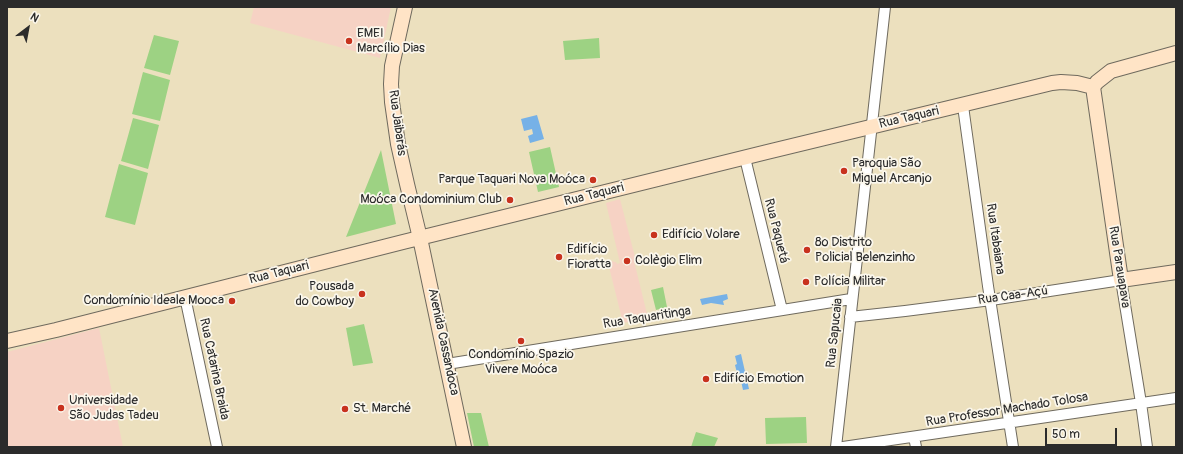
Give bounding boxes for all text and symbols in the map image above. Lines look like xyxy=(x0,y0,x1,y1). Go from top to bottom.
north arrow xyxy=(8,8,48,48)
text: N xyxy=(28,10,41,25)
place label: EMEI Marcílio Dias xyxy=(357,26,425,57)
marker: EMEI Marcílio Dias xyxy=(344,36,354,46)
street label: Rua Jaibarás xyxy=(385,89,409,157)
street label: Rua Taquari xyxy=(878,104,940,132)
place label: Paroquia São Miguel Arcanjo xyxy=(852,156,932,187)
marker: Paroquia São Miguel Arcanjo xyxy=(839,166,849,176)
place label: Parque Taquari Nova Moóca xyxy=(438,172,585,188)
marker: Parque Taquari Nova Moóca xyxy=(588,175,598,185)
street label: Rua Taquari xyxy=(563,180,625,210)
place label: Moóca Condominium Club xyxy=(360,192,502,208)
marker: Moóca Condominium Club xyxy=(505,195,515,205)
street label: Rua Paquetá xyxy=(760,197,792,265)
street label: Rua Itabaiana xyxy=(982,202,1008,276)
street label: Rua Parauapava xyxy=(1105,225,1133,309)
place label: Edifício Volare xyxy=(662,227,740,243)
marker: Edifício Volare xyxy=(649,230,659,240)
place label: 8º Distrito Policial Belenzinho xyxy=(815,235,915,266)
place label: Edifício Fioratta xyxy=(567,242,611,273)
marker: 8º Distrito Policial Belenzinho xyxy=(802,245,812,255)
marker: Edifício Fioratta xyxy=(554,252,564,262)
place label: Colègio Elim xyxy=(635,253,702,269)
marker: Colègio Elim xyxy=(622,256,632,266)
street label: Rua Taquari xyxy=(248,258,310,288)
place label: Polícia Militar xyxy=(814,274,886,290)
marker: Polícia Militar xyxy=(801,277,811,287)
place label: Pousada do Cowboy xyxy=(296,279,354,310)
street label: Rua Caa-Açú xyxy=(977,283,1049,309)
street label: Avenida Cassandoca xyxy=(424,287,462,397)
marker: Pousada do Cowboy xyxy=(357,289,367,299)
place label: Condomínio Ideale Mooca xyxy=(83,293,224,309)
marker: Condomínio Ideale Mooca xyxy=(227,296,237,306)
street label: Rua Sapucaia xyxy=(824,297,846,369)
street label: Rua Taquaritinga xyxy=(602,303,692,333)
street label: Rua Catarina Braida xyxy=(196,317,232,421)
marker: Condomínio Spazio Vivere Moóca xyxy=(516,336,526,346)
place label: Condomínio Spazio Vivere Moóca xyxy=(468,347,574,378)
place label: Edifício Emotion xyxy=(714,371,804,387)
marker: Edifício Emotion xyxy=(701,374,711,384)
street label: Rua Professor Machado Tolosa xyxy=(925,389,1089,431)
place label: Universidade São Judas Tadeu xyxy=(69,393,159,424)
place label: St. Marché xyxy=(353,401,411,417)
marker: Universidade São Judas Tadeu xyxy=(56,403,66,413)
marker: St. Marché xyxy=(340,404,350,414)
scale bar xyxy=(1047,420,1119,446)
text: 50 m xyxy=(1052,427,1080,442)

